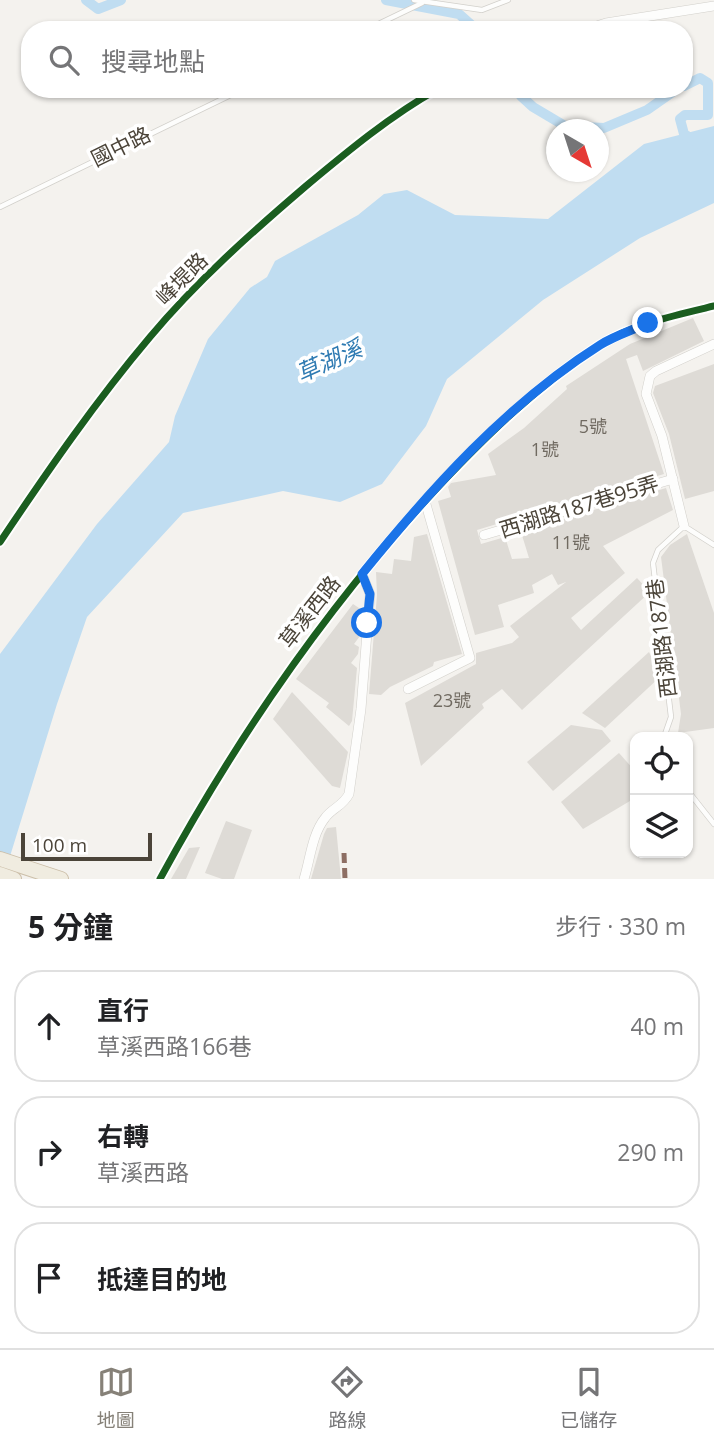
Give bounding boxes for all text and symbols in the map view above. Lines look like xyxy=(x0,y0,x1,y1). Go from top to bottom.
search box xyxy=(21,21,693,98)
icon: search xyxy=(45,41,83,79)
text: 搜尋地點 xyxy=(101,43,205,79)
north arrow xyxy=(546,119,609,182)
street label: 國中路 xyxy=(86,120,155,172)
street label: 峰堤路 xyxy=(149,246,213,310)
route end xyxy=(632,307,663,338)
water label: 草湖溪 xyxy=(291,330,369,389)
house number: 5號 xyxy=(579,414,607,438)
house number: 1號 xyxy=(531,437,559,461)
street label: 西湖路187巷95弄 xyxy=(496,469,662,544)
house number: 11號 xyxy=(552,530,590,554)
street label: 草溪西路 xyxy=(272,570,346,653)
street label: 西湖路187巷 xyxy=(640,577,682,699)
route start xyxy=(351,607,382,638)
house number: 23號 xyxy=(433,688,471,712)
map controls xyxy=(630,732,693,858)
button: locate xyxy=(630,732,693,795)
button: layers xyxy=(630,795,693,858)
scale bar xyxy=(21,830,152,862)
text: 100 m xyxy=(32,832,87,858)
text: 5 分鐘 xyxy=(28,906,113,947)
text: 步行 · 330 m xyxy=(555,910,686,942)
text: 直行 xyxy=(97,992,149,1028)
icon: ahead xyxy=(30,1007,68,1045)
text: 40 m xyxy=(630,1010,684,1042)
text: 草溪西路166巷 xyxy=(97,1030,251,1062)
text: 右轉 xyxy=(97,1118,149,1154)
icon: right xyxy=(30,1133,68,1171)
text: 290 m xyxy=(617,1136,684,1168)
text: 草溪西路 xyxy=(97,1156,189,1188)
icon: arrive xyxy=(30,1259,68,1297)
text: 抵達目的地 xyxy=(97,1261,227,1297)
tab: 地圖 xyxy=(97,1363,135,1433)
tab: 路線 xyxy=(328,1363,366,1433)
tab: 已儲存 xyxy=(560,1363,617,1433)

